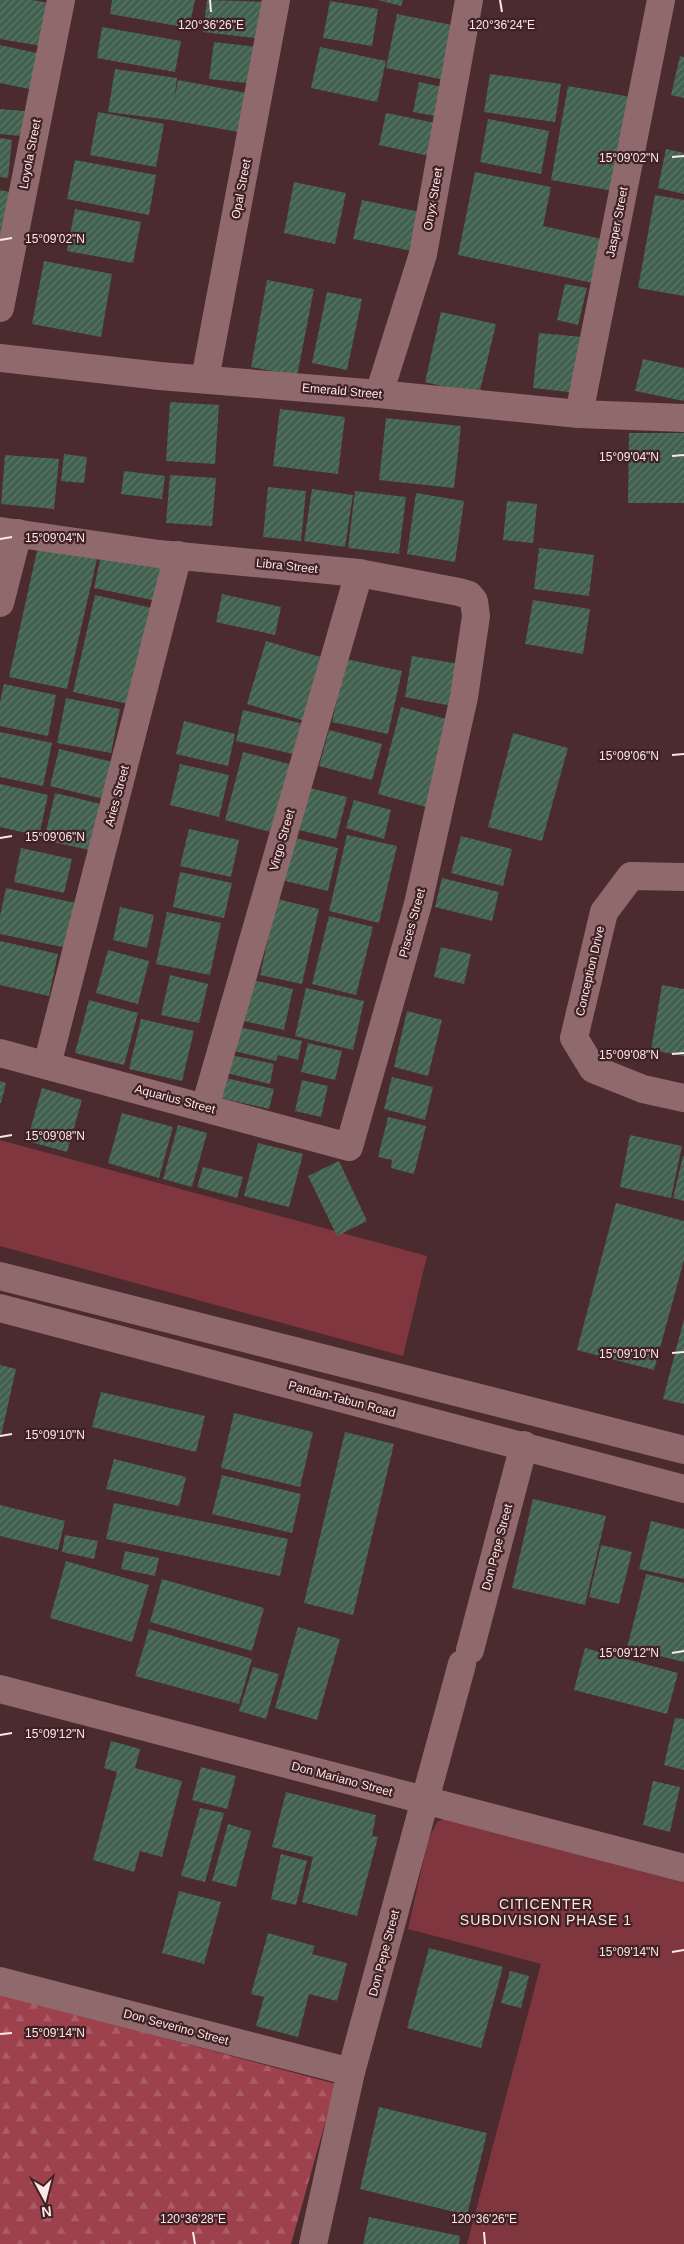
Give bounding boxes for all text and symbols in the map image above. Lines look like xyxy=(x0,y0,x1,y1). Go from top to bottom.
text: 120°36'26"E xyxy=(178,18,244,32)
text: 120°36'24"E xyxy=(469,18,535,32)
street label: Loyola Street xyxy=(16,117,44,190)
text: 15°09'02"N xyxy=(599,151,659,165)
street label: Opal Street xyxy=(228,157,254,220)
street label: Onyx Street xyxy=(421,166,446,231)
street label: Jasper Street xyxy=(603,185,631,258)
text: 15°09'02"N xyxy=(25,232,85,246)
street label: Emerald Street xyxy=(302,381,383,402)
text: 15°09'04"N xyxy=(599,450,659,464)
text: 15°09'04"N xyxy=(25,531,85,545)
street label: Libra Street xyxy=(255,556,319,576)
text: 15°09'06"N xyxy=(599,749,659,763)
street label: Aries Street xyxy=(102,763,132,828)
street label: Virgo Street xyxy=(267,807,298,872)
text: 15°09'06"N xyxy=(25,830,85,844)
street label: Pisces Street xyxy=(396,886,428,959)
street label: Conception Drive xyxy=(573,924,607,1017)
text: 15°09'08"N xyxy=(599,1048,659,1062)
street label: Aquarius Street xyxy=(133,1082,217,1117)
text: 15°09'08"N xyxy=(25,1129,85,1143)
text: 15°09'10"N xyxy=(599,1347,659,1361)
street label: Pandan-Tabun Road xyxy=(287,1378,397,1420)
text: 15°09'10"N xyxy=(25,1428,85,1442)
street label: Don Pepe Street xyxy=(479,1502,515,1592)
text: 15°09'12"N xyxy=(599,1646,659,1660)
text: 15°09'12"N xyxy=(25,1727,85,1741)
street label: Don Mariano Street xyxy=(290,1759,395,1799)
district label: CITICENTER SUBDIVISION PHASE 1 xyxy=(460,1896,632,1928)
street label: Don Pepe Street xyxy=(366,1908,402,1998)
text: 15°09'14"N xyxy=(599,1945,659,1959)
street label: Don Severino Street xyxy=(122,2006,231,2048)
text: 15°09'14"N xyxy=(25,2026,85,2040)
north arrow xyxy=(20,2174,70,2224)
text: N xyxy=(41,2203,53,2220)
text: 120°36'28"E xyxy=(160,2212,226,2226)
text: 120°36'26"E xyxy=(451,2212,517,2226)

